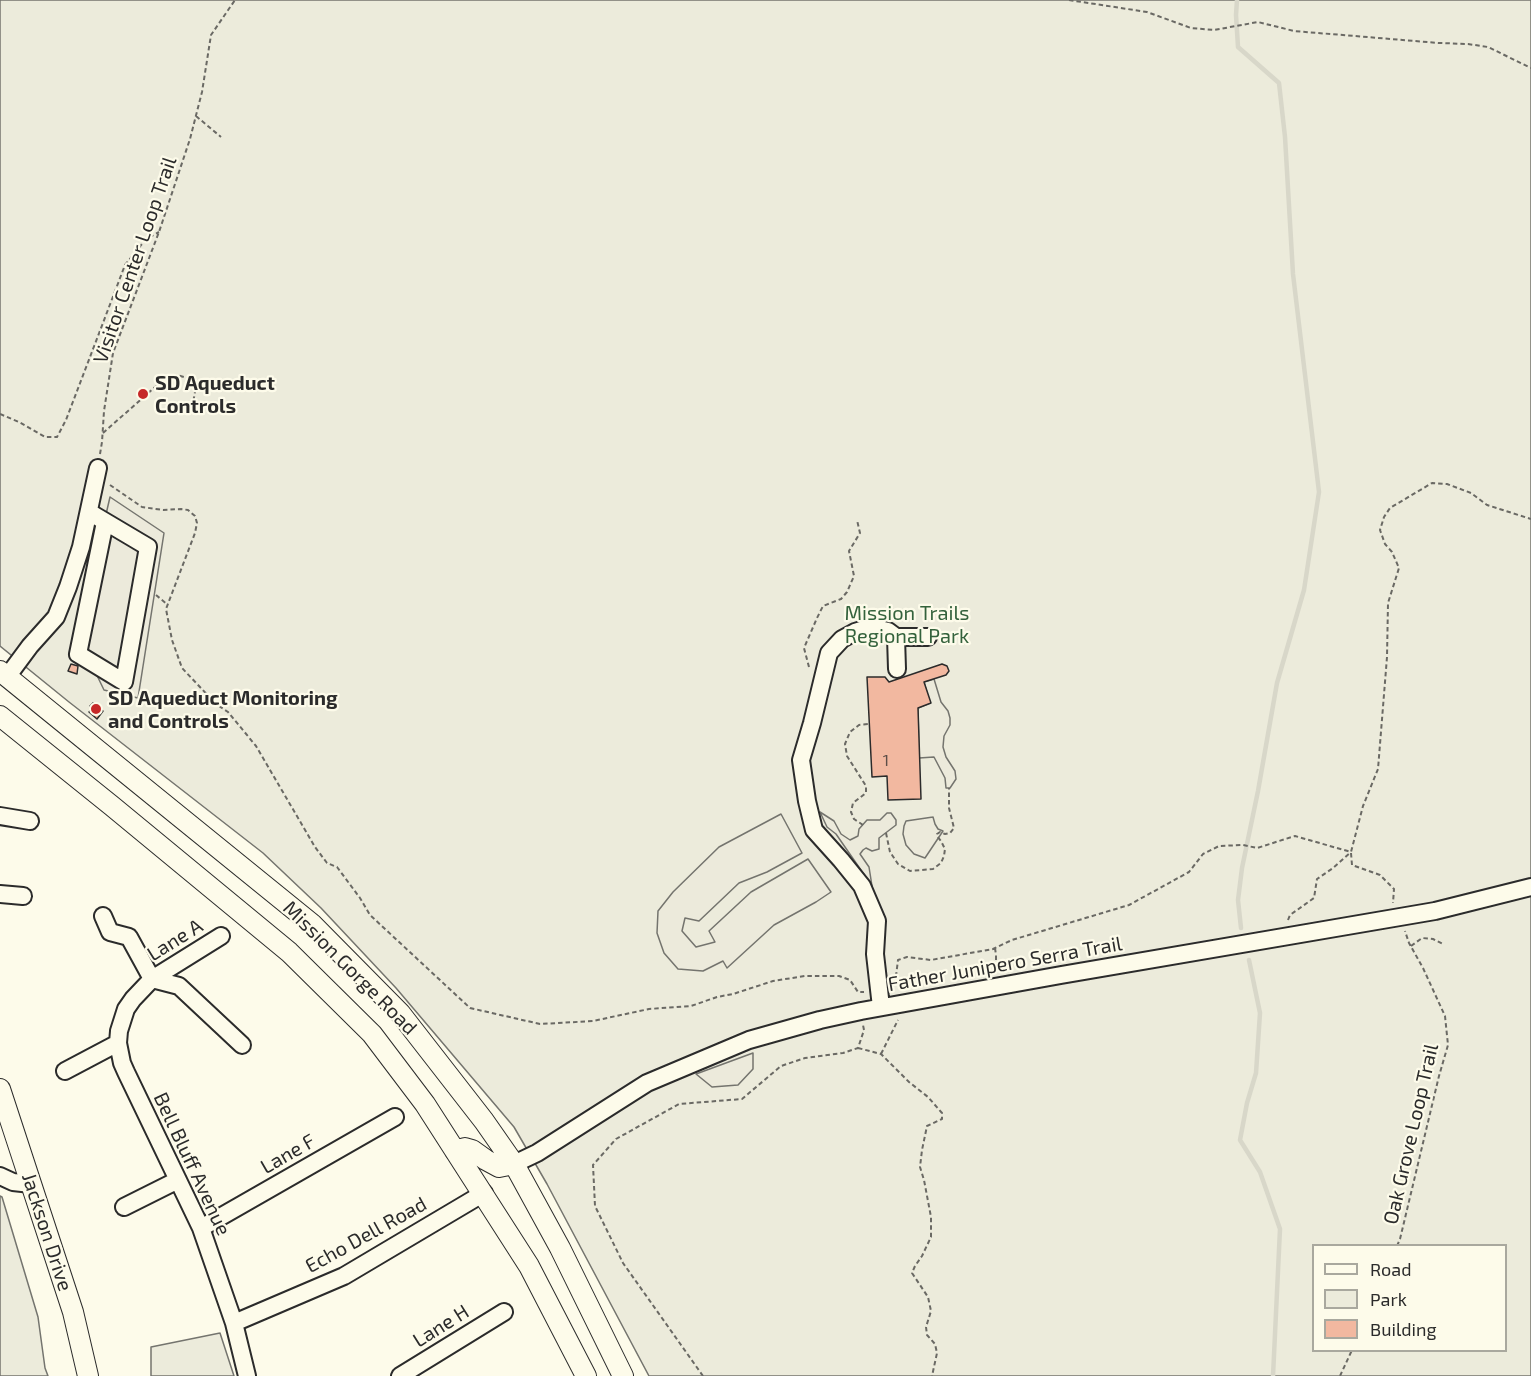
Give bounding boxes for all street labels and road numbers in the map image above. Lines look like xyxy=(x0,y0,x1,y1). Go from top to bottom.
street label: Visitor Center Loop Trail xyxy=(88,154,182,366)
street label: Mission Gorge Road xyxy=(278,896,422,1040)
street label: Lane A xyxy=(143,914,207,966)
street label: Father Junipero Serra Trail xyxy=(886,932,1124,996)
street label: Oak Grove Loop Trail xyxy=(1379,1041,1443,1227)
street label: Bell Bluff Avenue xyxy=(148,1089,236,1239)
street label: Lane F xyxy=(257,1129,319,1179)
street label: Jackson Drive xyxy=(17,1170,77,1294)
street label: Echo Dell Road xyxy=(301,1192,431,1278)
street label: Lane H xyxy=(409,1300,473,1352)

